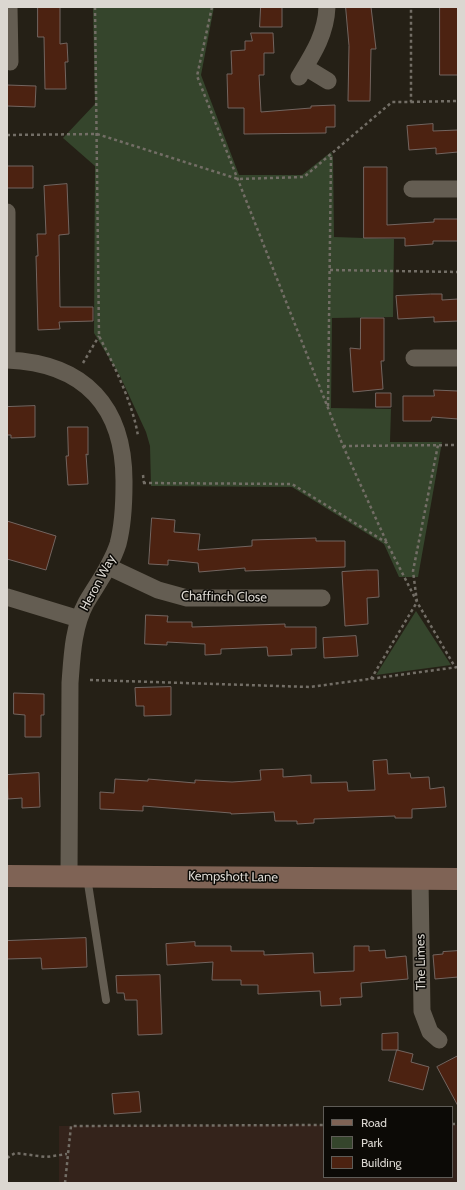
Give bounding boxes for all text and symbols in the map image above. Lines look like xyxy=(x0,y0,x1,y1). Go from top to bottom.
street label: Heron Way xyxy=(77,552,119,614)
street label: Chaffinch Close xyxy=(181,588,267,606)
street label: Kempshott Lane xyxy=(188,868,278,886)
street label: The Limes xyxy=(413,934,429,990)
legend xyxy=(323,1106,453,1178)
text: Road xyxy=(361,1115,387,1130)
text: Park xyxy=(361,1135,383,1150)
text: Building xyxy=(361,1155,402,1170)

